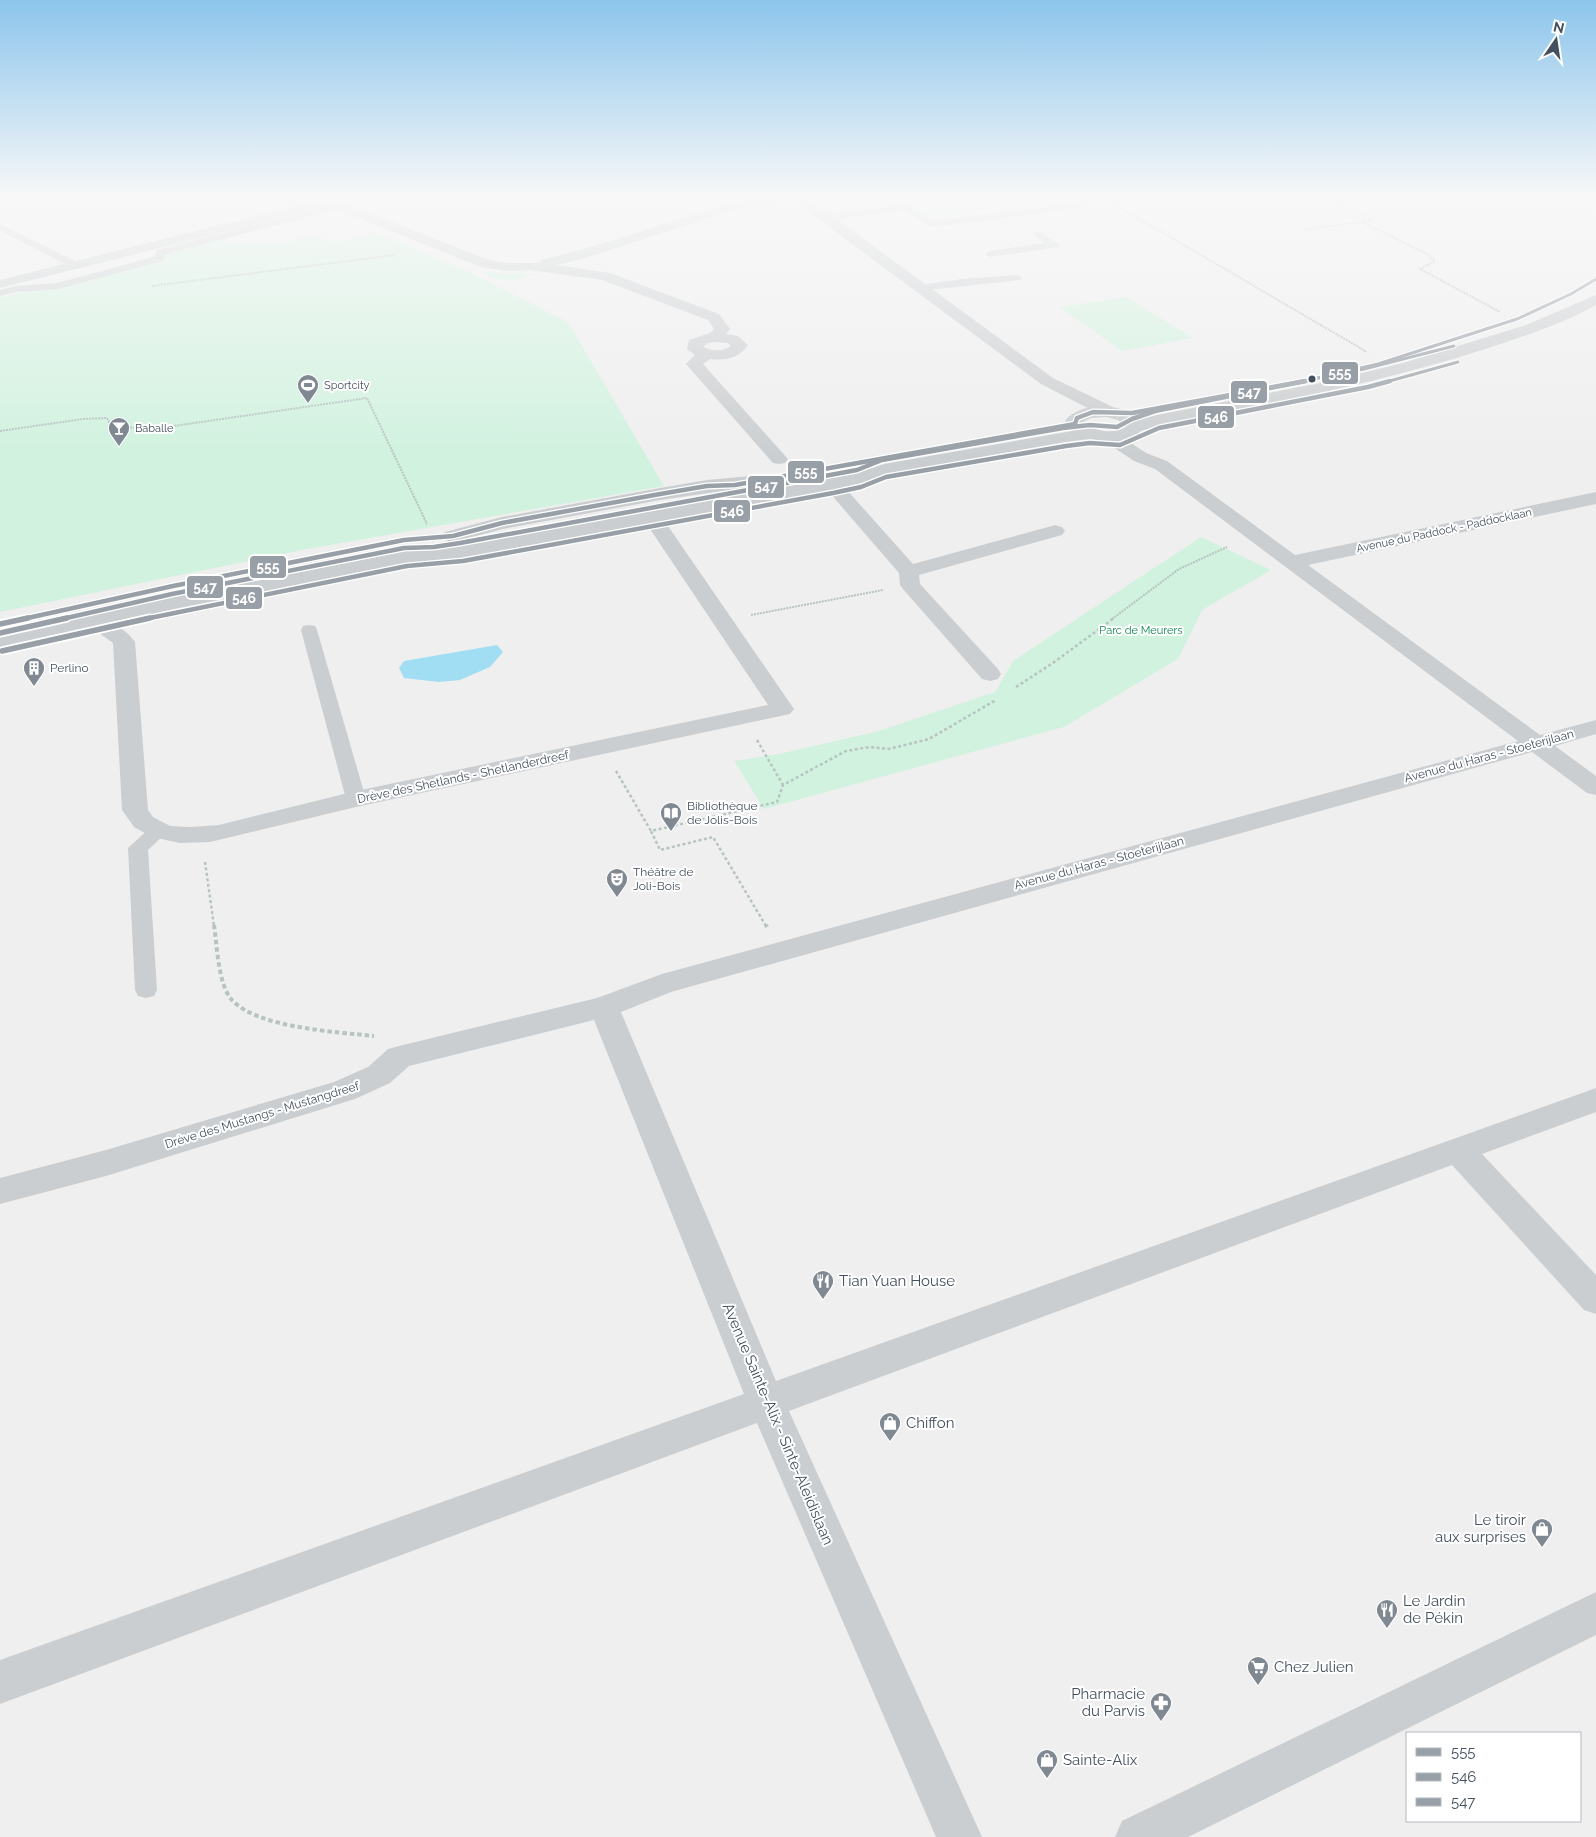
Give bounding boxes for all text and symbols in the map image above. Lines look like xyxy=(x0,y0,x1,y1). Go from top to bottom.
north arrow xyxy=(1531,15,1581,65)
text: N xyxy=(1552,18,1566,36)
line badge: 555 xyxy=(1321,361,1359,385)
text: 555 xyxy=(1328,365,1352,381)
sports icon: Sportcity xyxy=(296,373,320,404)
unlabelled marker xyxy=(1307,374,1317,384)
place label: Sportcity xyxy=(324,379,370,392)
line badge: 547 xyxy=(1230,380,1268,404)
text: 547 xyxy=(1237,384,1261,400)
line badge: 546 xyxy=(1197,405,1235,429)
text: 546 xyxy=(1204,409,1228,425)
bar icon: Baballe xyxy=(107,416,131,447)
place label: Baballe xyxy=(135,422,174,435)
line badge: 555 xyxy=(787,460,825,484)
text: 555 xyxy=(794,464,818,480)
line badge: 547 xyxy=(747,475,785,499)
text: 547 xyxy=(754,478,778,494)
line badge: 546 xyxy=(713,499,751,523)
text: 546 xyxy=(720,503,744,519)
street label: Avenue du Paddock - Paddocklaan xyxy=(1355,506,1533,555)
line badge: 555 xyxy=(249,555,287,579)
text: 555 xyxy=(256,559,280,575)
line badge: 547 xyxy=(186,575,224,599)
text: 547 xyxy=(193,579,217,595)
line badge: 546 xyxy=(225,586,263,610)
text: 546 xyxy=(232,590,256,606)
park label: Parc de Meurers xyxy=(1099,624,1183,637)
building icon: Perlino xyxy=(22,656,46,687)
place label: Perlino xyxy=(50,661,89,675)
street label: Avenue du Haras - Stoeterijlaan xyxy=(1403,727,1575,785)
street label: Drève des Shetlands - Shetlanderdreef xyxy=(356,748,571,806)
place label: Bibliothèque de Jolis-Bois xyxy=(687,799,758,827)
library icon: Bibliothèque de Jolis-Bois xyxy=(659,801,683,832)
street label: Avenue du Haras - Stoeterijlaan xyxy=(1013,834,1185,892)
place label: Théâtre de Joli-Bois xyxy=(633,865,694,893)
theatre icon: Théâtre de Joli-Bois xyxy=(605,867,629,898)
street label: Drève des Mustangs - Mustangdreef xyxy=(163,1078,362,1151)
restaurant icon: Tian Yuan House xyxy=(811,1269,835,1300)
place label: Tian Yuan House xyxy=(839,1272,955,1290)
street label: Avenue Sainte-Alix - Sinte-Aleidislaan xyxy=(719,1300,837,1548)
shop icon: Chiffon xyxy=(878,1411,902,1442)
place label: Chiffon xyxy=(906,1414,954,1432)
place label: Le tiroir aux surprises xyxy=(1435,1511,1527,1546)
shop icon: Le tiroir aux surprises xyxy=(1530,1517,1554,1548)
place label: Le Jardin de Pékin xyxy=(1403,1592,1465,1627)
restaurant icon: Le Jardin de Pékin xyxy=(1375,1598,1399,1629)
supermarket icon: Chez Julien xyxy=(1246,1655,1270,1686)
place label: Chez Julien xyxy=(1274,1658,1354,1676)
place label: Pharmacie du Parvis xyxy=(1071,1685,1145,1720)
pharmacy icon: Pharmacie du Parvis xyxy=(1149,1691,1173,1722)
legend xyxy=(1406,1732,1581,1822)
text: 555 xyxy=(1451,1743,1476,1761)
shop icon: Sainte-Alix xyxy=(1035,1748,1059,1779)
place label: Sainte-Alix xyxy=(1063,1751,1138,1769)
text: 546 xyxy=(1451,1768,1476,1786)
text: 547 xyxy=(1451,1793,1475,1811)

